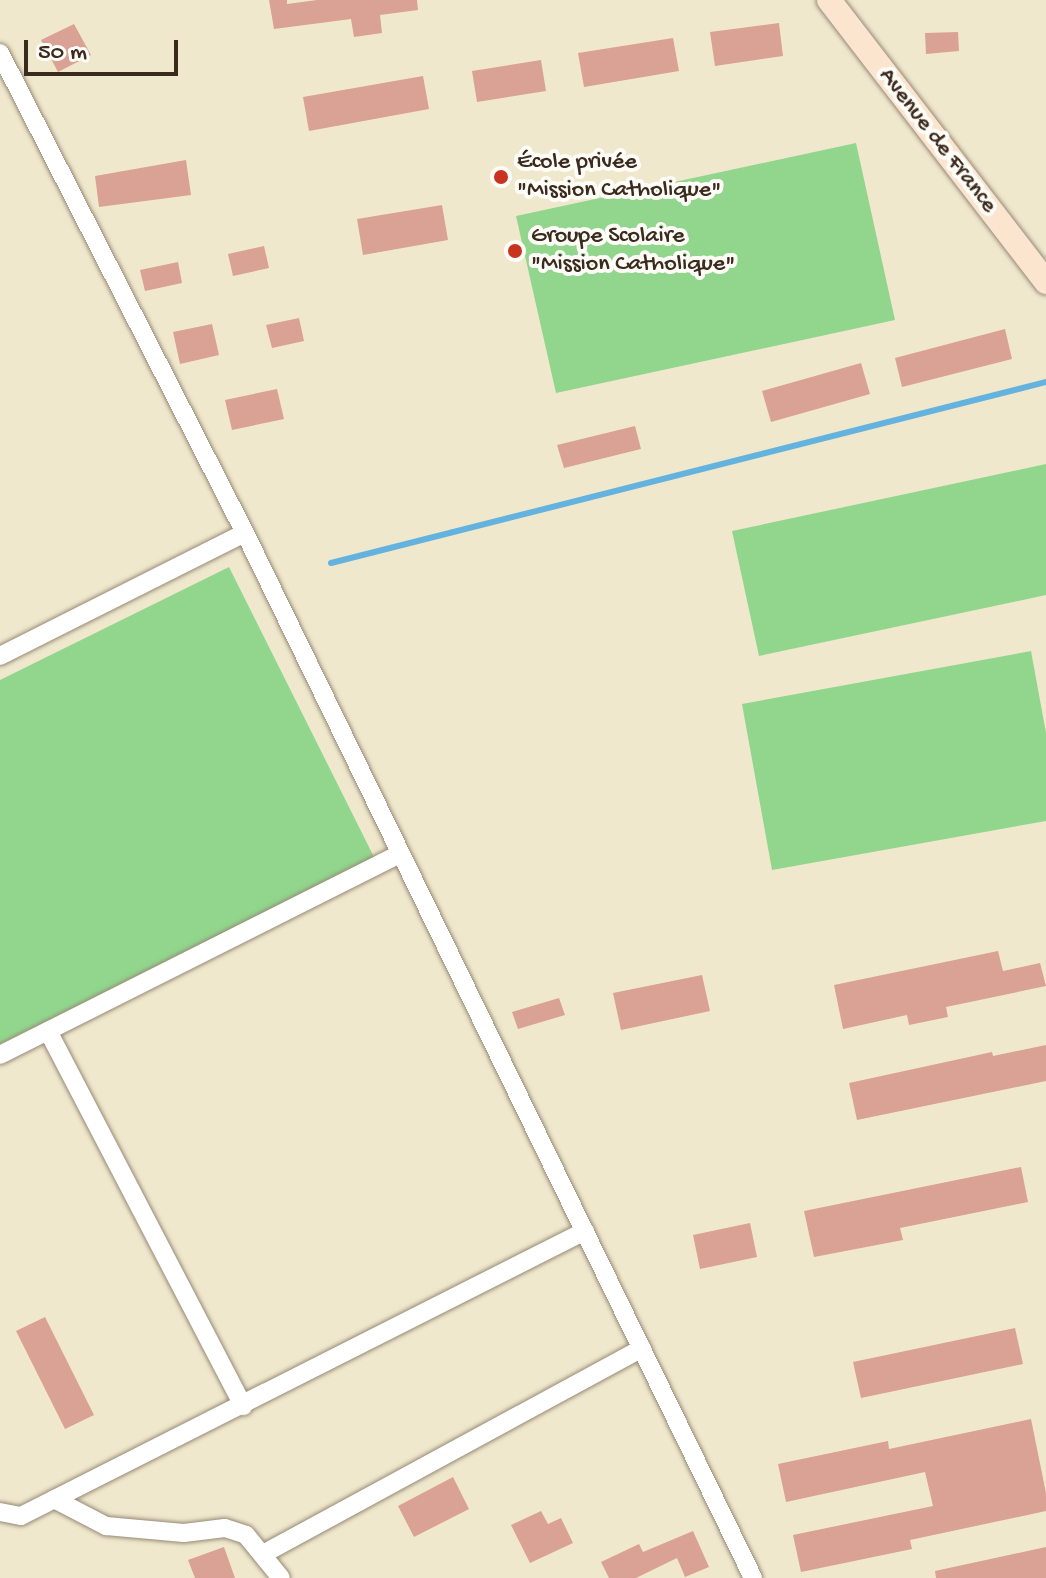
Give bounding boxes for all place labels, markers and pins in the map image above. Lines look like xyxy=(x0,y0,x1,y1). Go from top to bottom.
place label: École privée "Mission Catholique" xyxy=(517,149,721,205)
marker: École privée "Mission Catholique" xyxy=(492,168,510,186)
place label: Groupe Scolaire "Mission Catholique" xyxy=(531,223,735,279)
marker: Groupe Scolaire "Mission Catholique" xyxy=(506,242,524,260)

